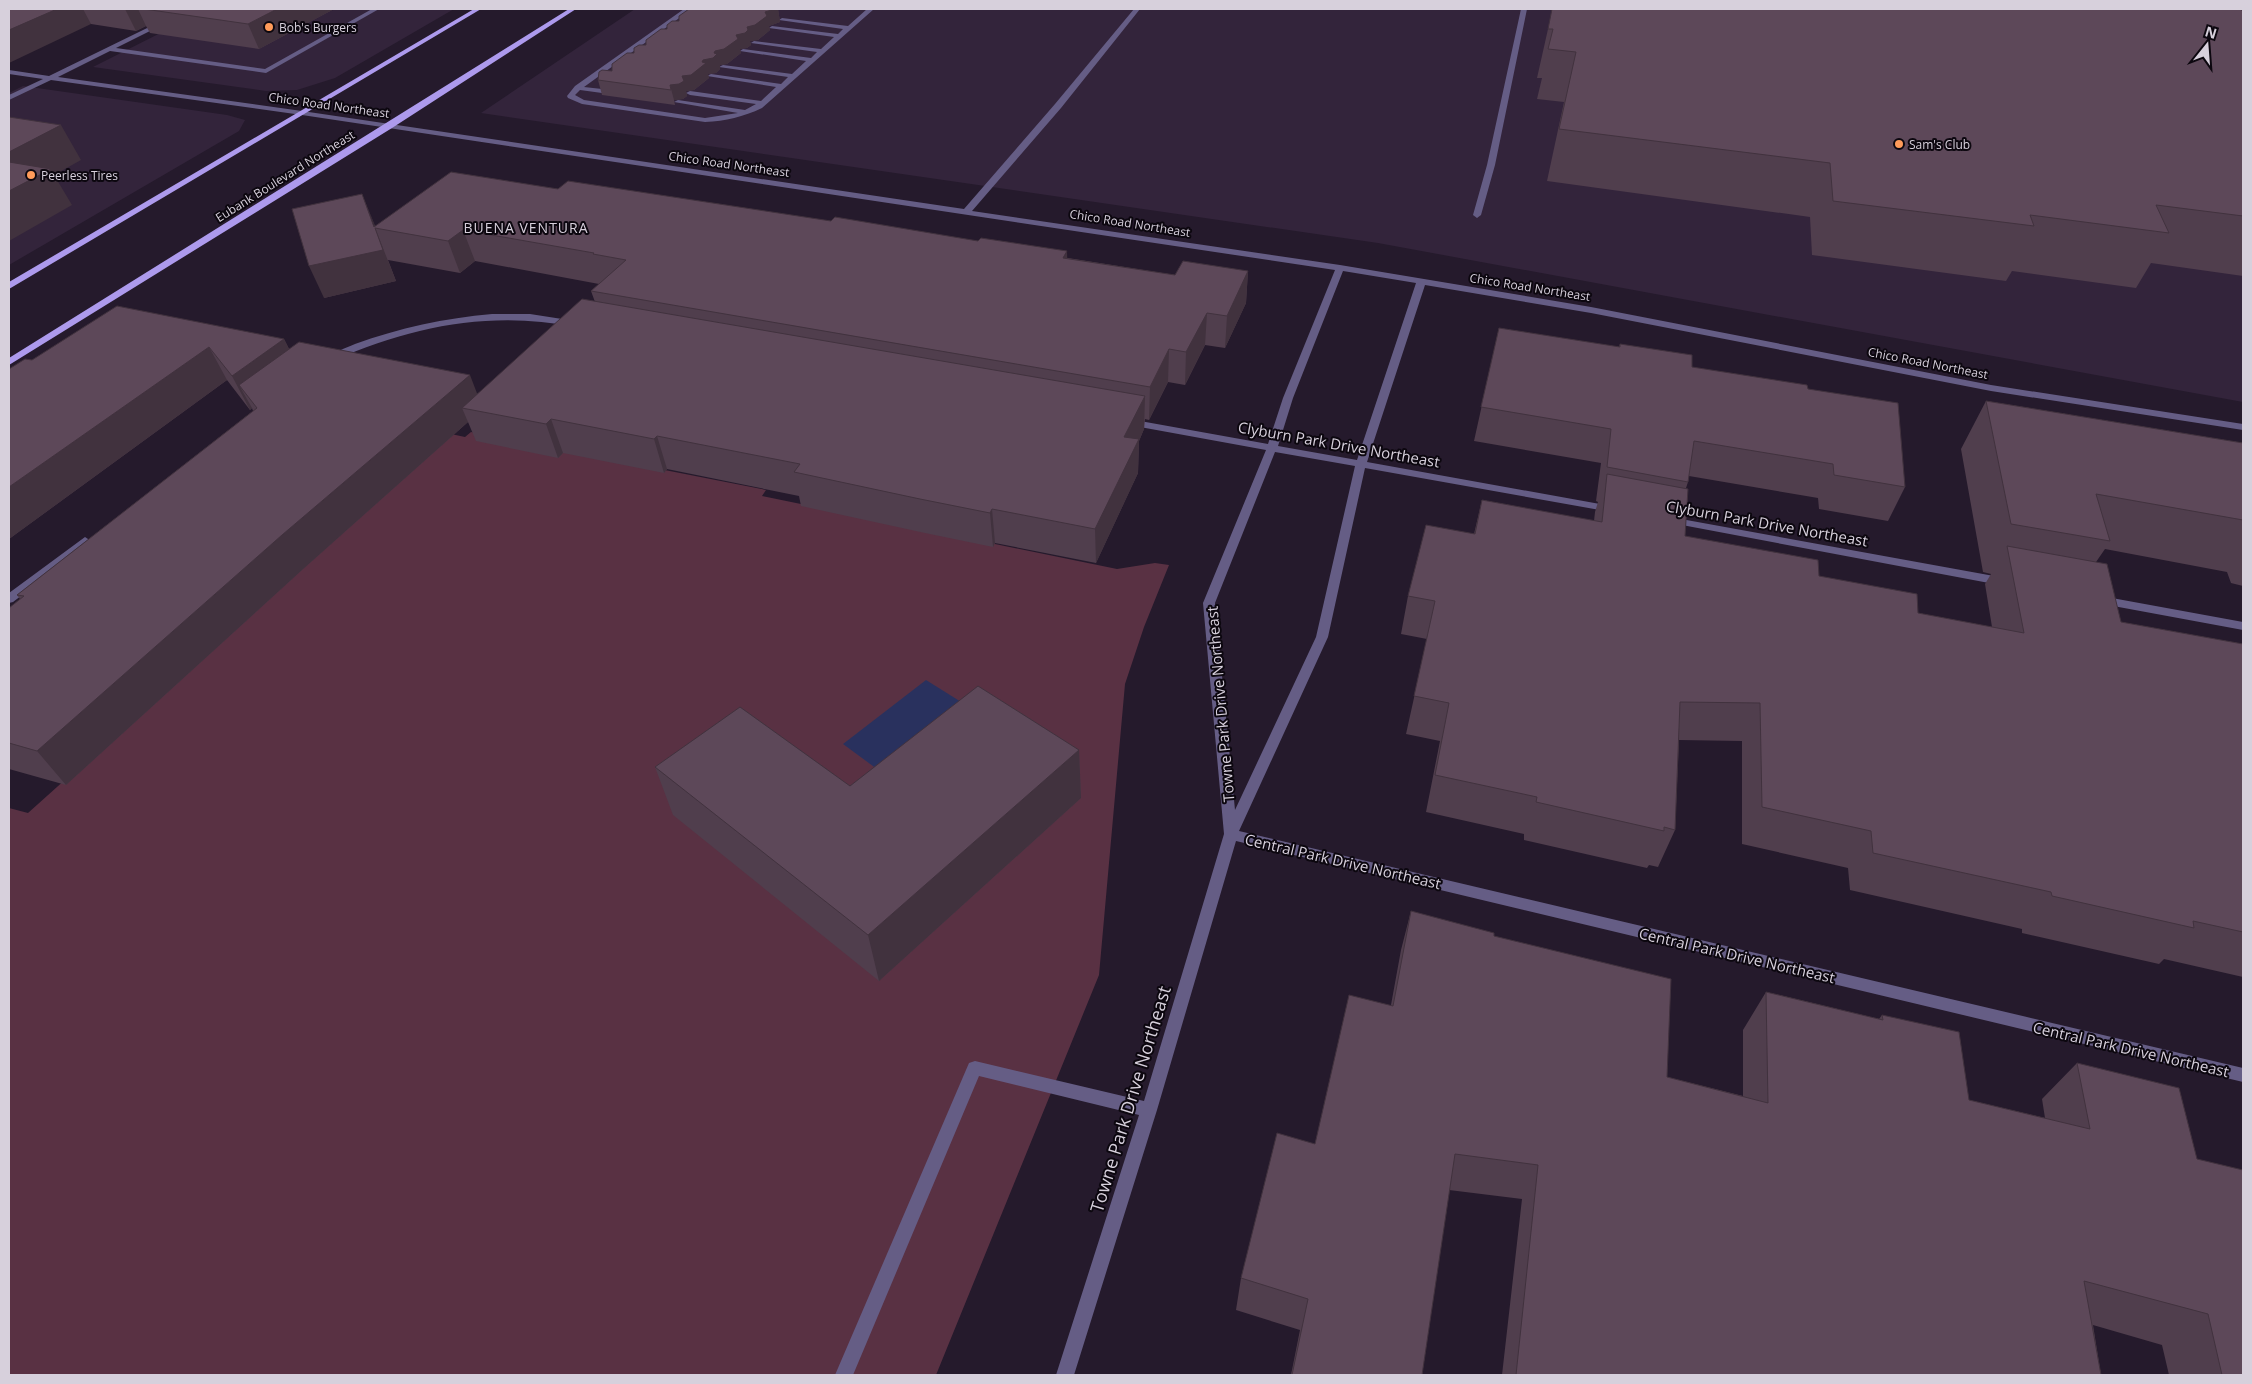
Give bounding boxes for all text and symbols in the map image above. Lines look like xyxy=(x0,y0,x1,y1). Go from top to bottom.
place label: Bob's Burgers xyxy=(279,19,357,36)
north arrow xyxy=(2182,20,2232,70)
marker: Bob's Burgers xyxy=(263,21,275,33)
text: N xyxy=(2203,21,2219,43)
street label: Chico Road Northeast xyxy=(267,88,391,122)
street label: Eubank Boulevard Northeast xyxy=(212,126,358,226)
place label: Sam's Club xyxy=(1909,136,1970,153)
marker: Sam's Club xyxy=(1893,138,1905,150)
street label: Chico Road Northeast xyxy=(667,147,791,181)
place label: Peerless Tires xyxy=(41,167,118,184)
marker: Peerless Tires xyxy=(25,169,37,181)
street label: Chico Road Northeast xyxy=(1068,205,1192,241)
district label: BUENA VENTURA xyxy=(463,218,589,237)
street label: Chico Road Northeast xyxy=(1468,269,1592,305)
street label: Chico Road Northeast xyxy=(1867,343,1989,383)
street label: Clyburn Park Drive Northeast xyxy=(1237,416,1441,472)
street label: Clyburn Park Drive Northeast xyxy=(1665,495,1869,551)
street label: Towne Park Drive Northeast xyxy=(1201,605,1239,803)
street label: Central Park Drive Northeast xyxy=(1243,829,1443,893)
street label: Central Park Drive Northeast xyxy=(1637,923,1837,987)
street label: Towne Park Drive Northeast xyxy=(1084,983,1176,1215)
street label: Central Park Drive Northeast xyxy=(2031,1017,2231,1081)

